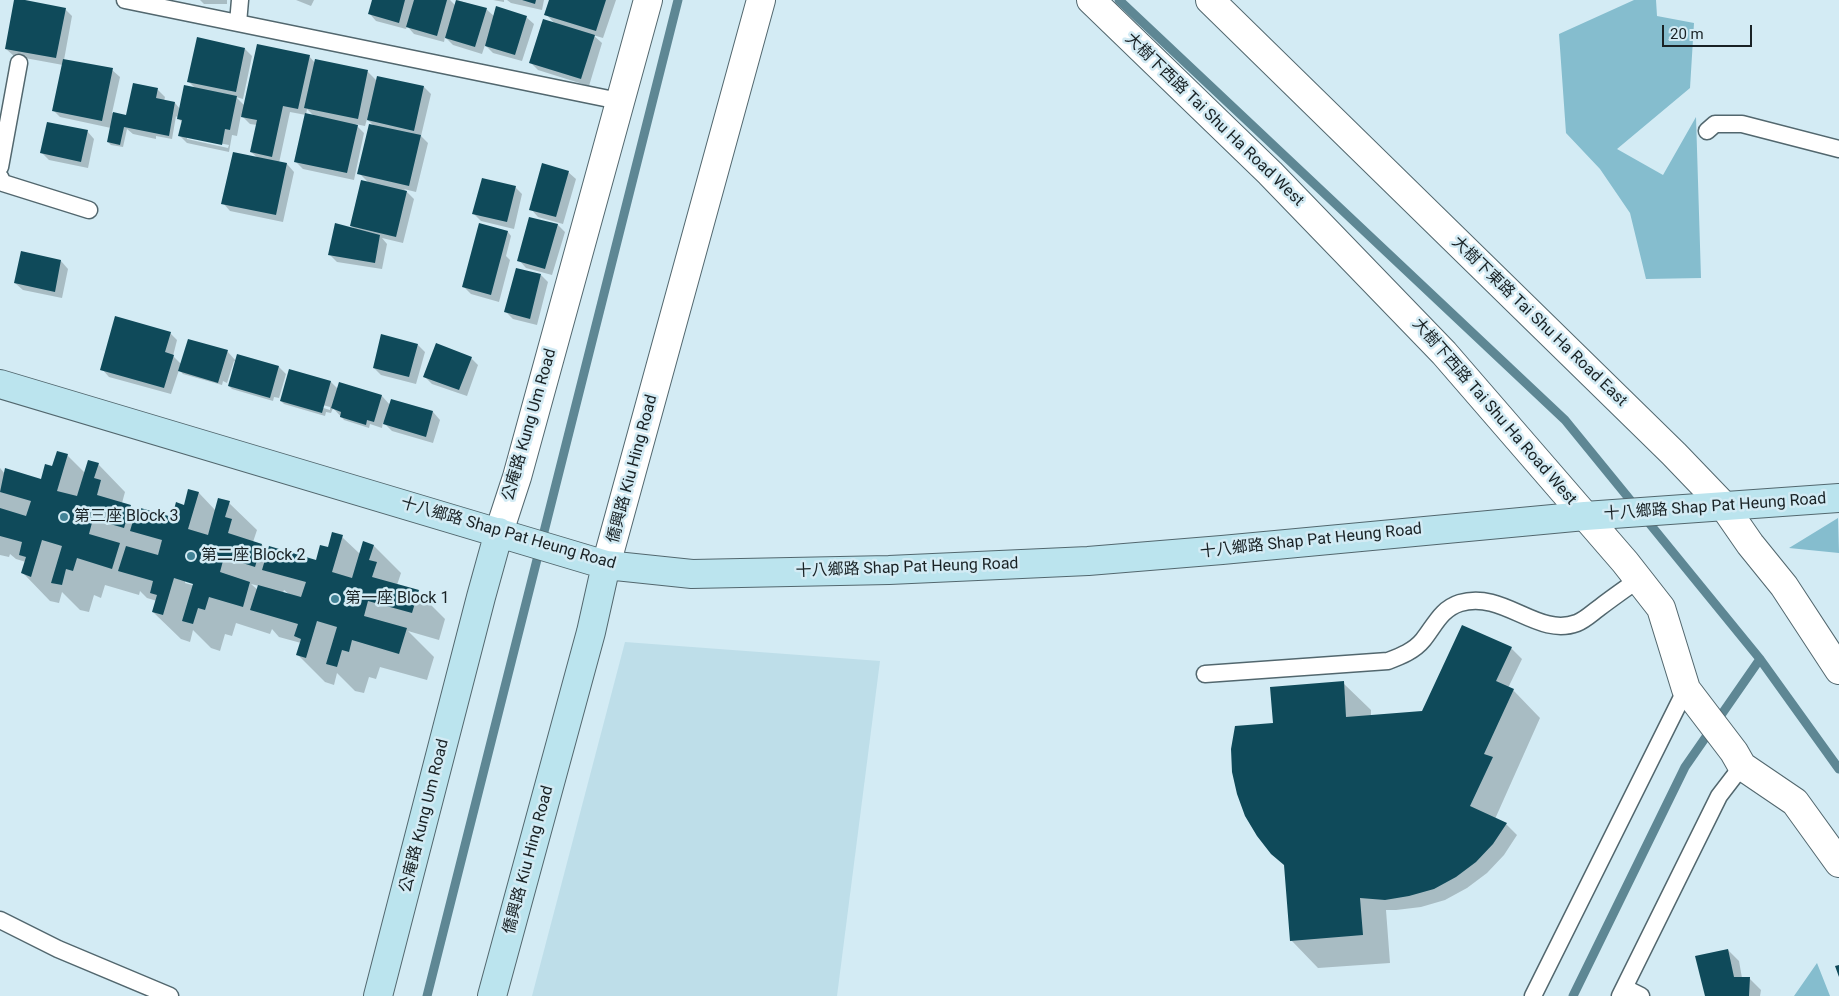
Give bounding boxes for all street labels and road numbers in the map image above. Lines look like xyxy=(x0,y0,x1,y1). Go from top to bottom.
street label: 大樹下西路 Tai Shu Ha Road West xyxy=(1121,29,1307,211)
street label: 大樹下東路 Tai Shu Ha Road East xyxy=(1447,233,1631,411)
street label: 大樹下西路 Tai Shu Ha Road West xyxy=(1408,315,1580,509)
street label: 公庵路 Kung Um Road xyxy=(499,347,561,503)
street label: 僑興路 Kiu Hing Road xyxy=(604,393,662,545)
street label: 十八鄉路 Shap Pat Heung Road xyxy=(1603,490,1827,524)
street label: 十八鄉路 Shap Pat Heung Road xyxy=(398,494,618,574)
street label: 十八鄉路 Shap Pat Heung Road xyxy=(1199,520,1423,562)
street label: 十八鄉路 Shap Pat Heung Road xyxy=(795,555,1019,581)
street label: 公庵路 Kung Um Road xyxy=(397,737,453,895)
street label: 僑興路 Kiu Hing Road xyxy=(500,784,558,936)

